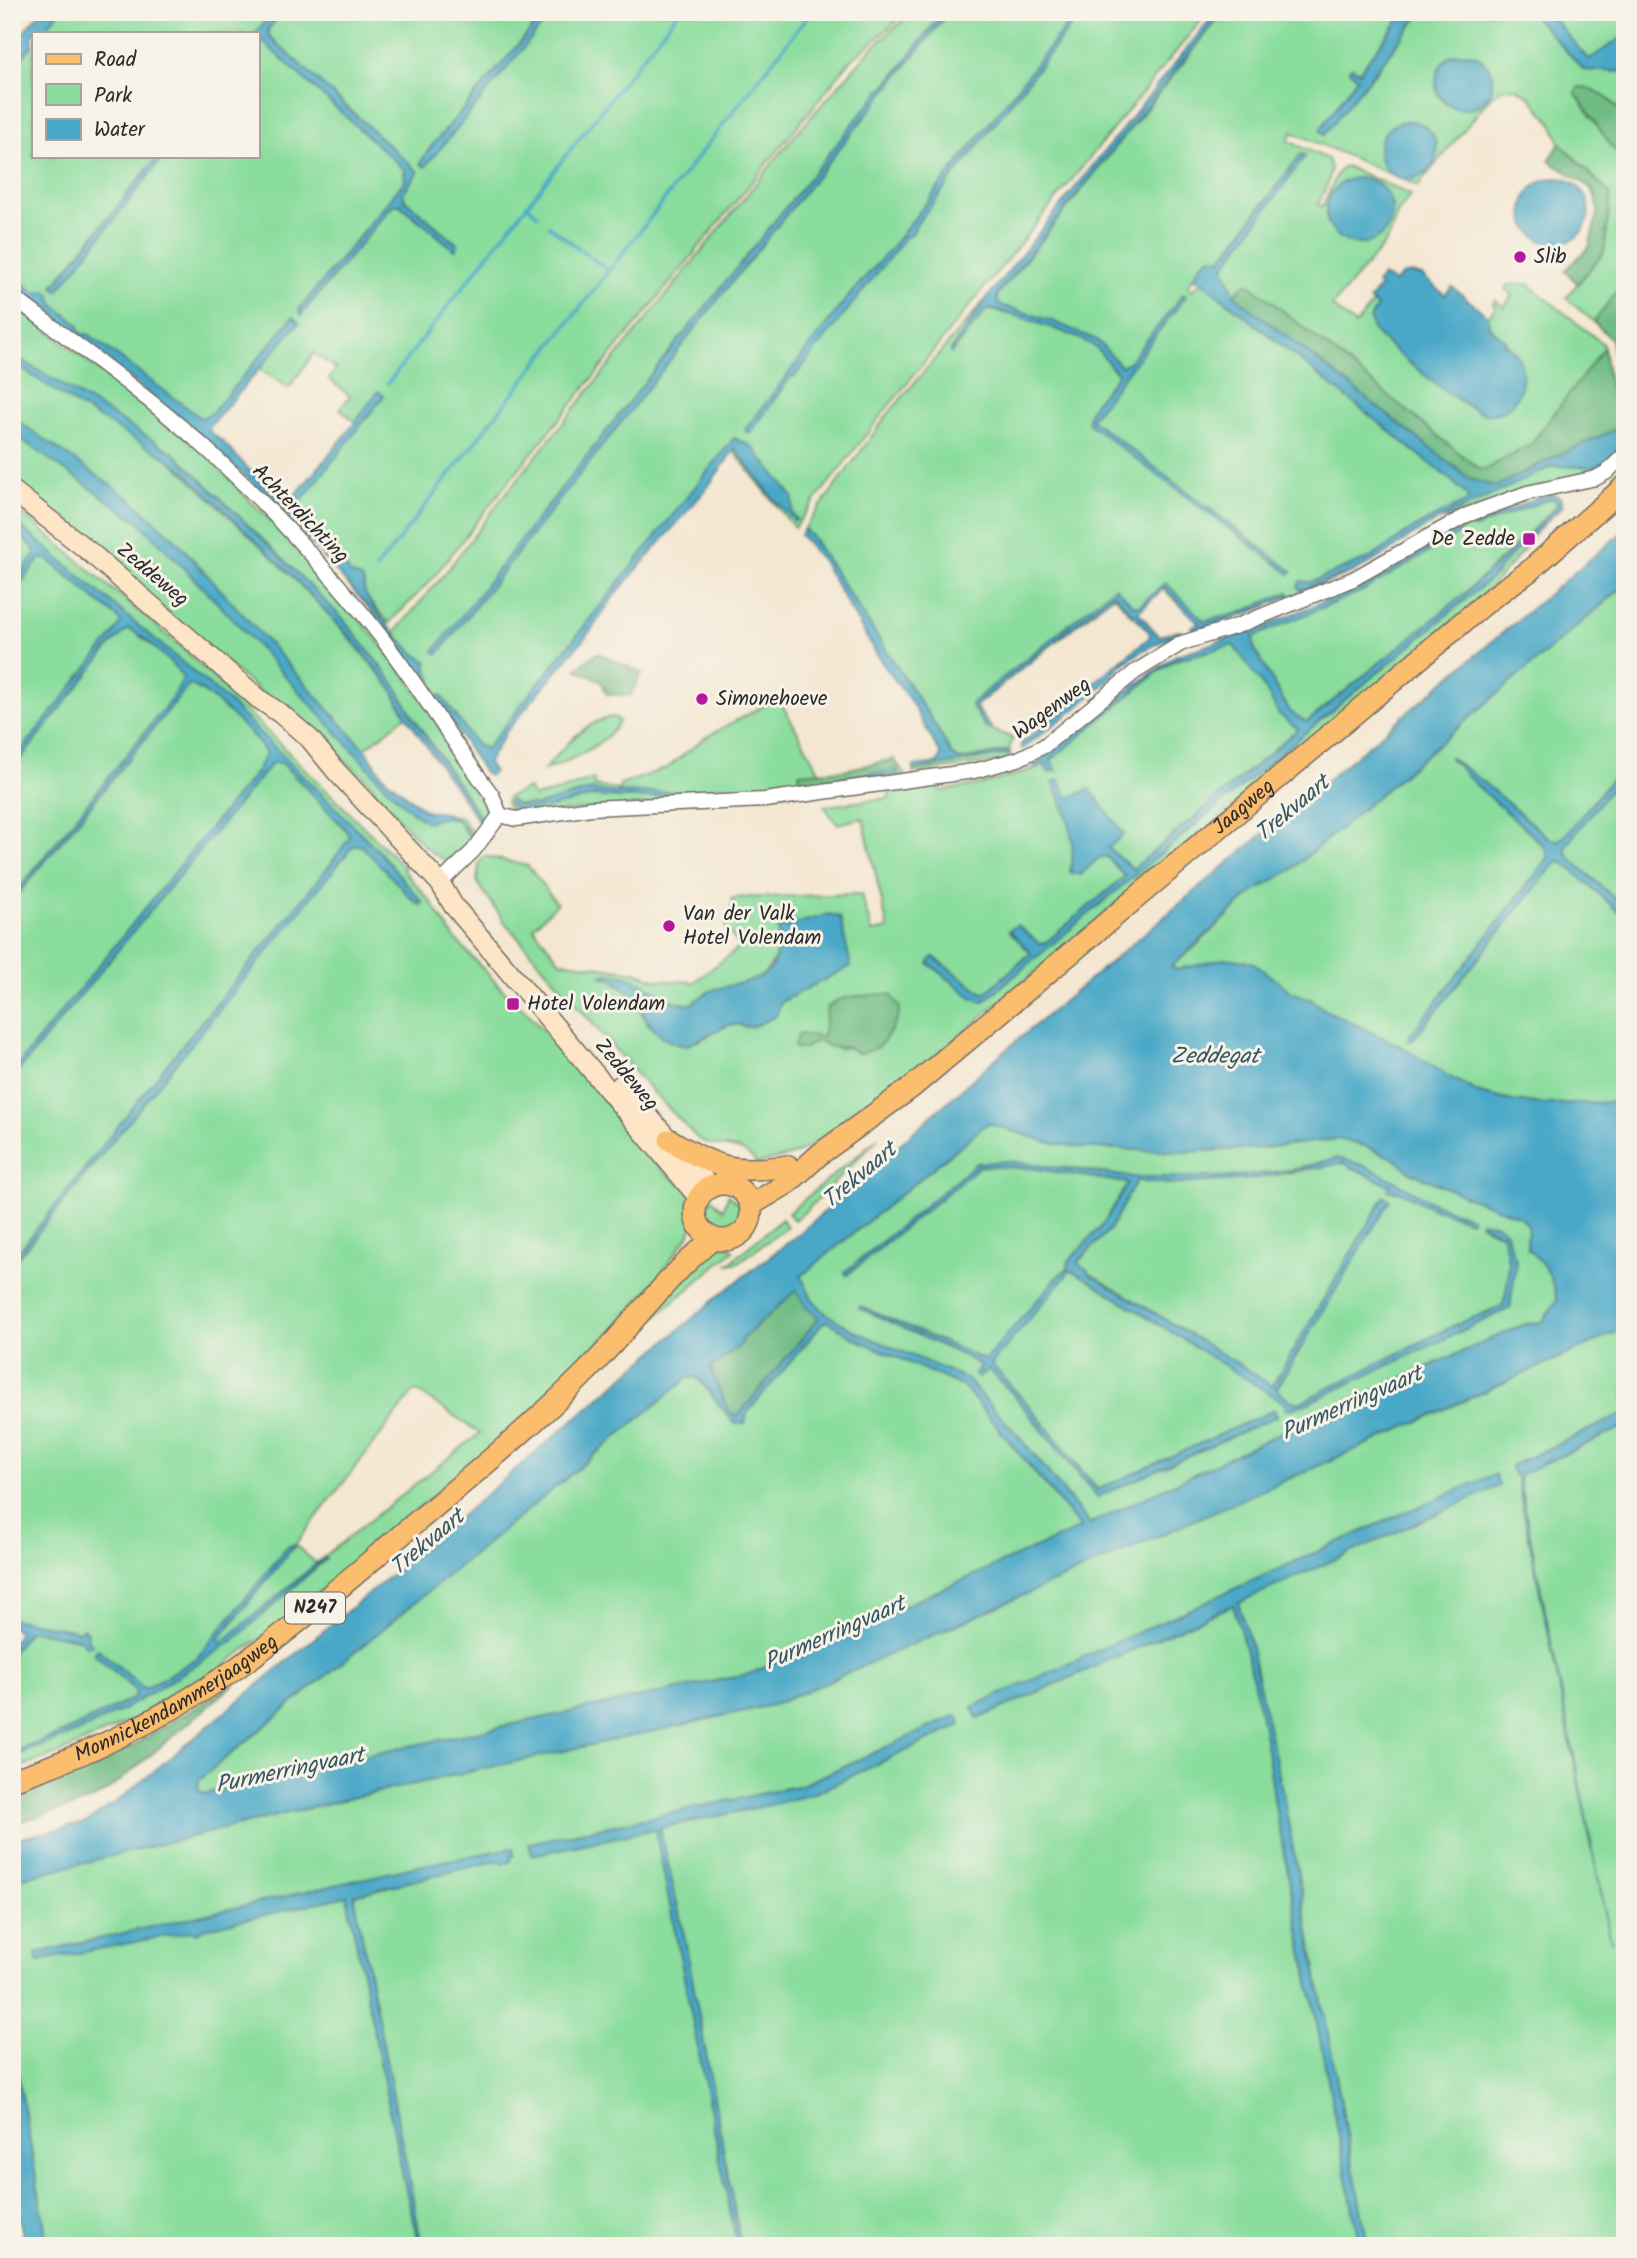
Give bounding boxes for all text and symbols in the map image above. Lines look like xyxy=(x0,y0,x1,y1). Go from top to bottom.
legend xyxy=(32,32,259,158)
text: Road xyxy=(94,44,137,77)
text: Park xyxy=(94,80,132,113)
text: Water xyxy=(94,114,146,147)
place label: Slib xyxy=(1534,241,1566,274)
marker: Slib xyxy=(1512,249,1528,265)
street label: Achterdichting xyxy=(244,456,356,572)
place label: De Zedde xyxy=(1431,523,1516,556)
marker: De Zedde xyxy=(1521,531,1537,547)
street label: Zeddeweg xyxy=(108,535,196,615)
street label: Wagenweg xyxy=(1006,669,1098,749)
place label: Simonehoeve xyxy=(716,683,828,716)
marker: Simonehoeve xyxy=(694,691,710,707)
water label: Trekvaart xyxy=(1247,764,1342,851)
street label: Jaagweg xyxy=(1205,771,1282,843)
place label: Van der Valk Hotel Volendam xyxy=(683,898,821,955)
marker: Van der Valk Hotel Volendam xyxy=(661,918,677,934)
place label: Hotel Volendam xyxy=(527,988,665,1021)
marker: Hotel Volendam xyxy=(505,996,521,1012)
street label: Zeddeweg xyxy=(586,1031,666,1119)
water label: Zeddegat xyxy=(1171,1039,1263,1075)
water label: Trekvaart xyxy=(814,1131,909,1218)
water label: Purmerringvaart xyxy=(1275,1355,1432,1451)
water label: Trekvaart xyxy=(382,1498,477,1585)
water label: Purmerringvaart xyxy=(758,1585,915,1681)
road number: N247 xyxy=(285,1592,345,1624)
street label: Monnickendammerjaagweg xyxy=(69,1626,285,1771)
water label: Purmerringvaart xyxy=(212,1737,372,1804)

